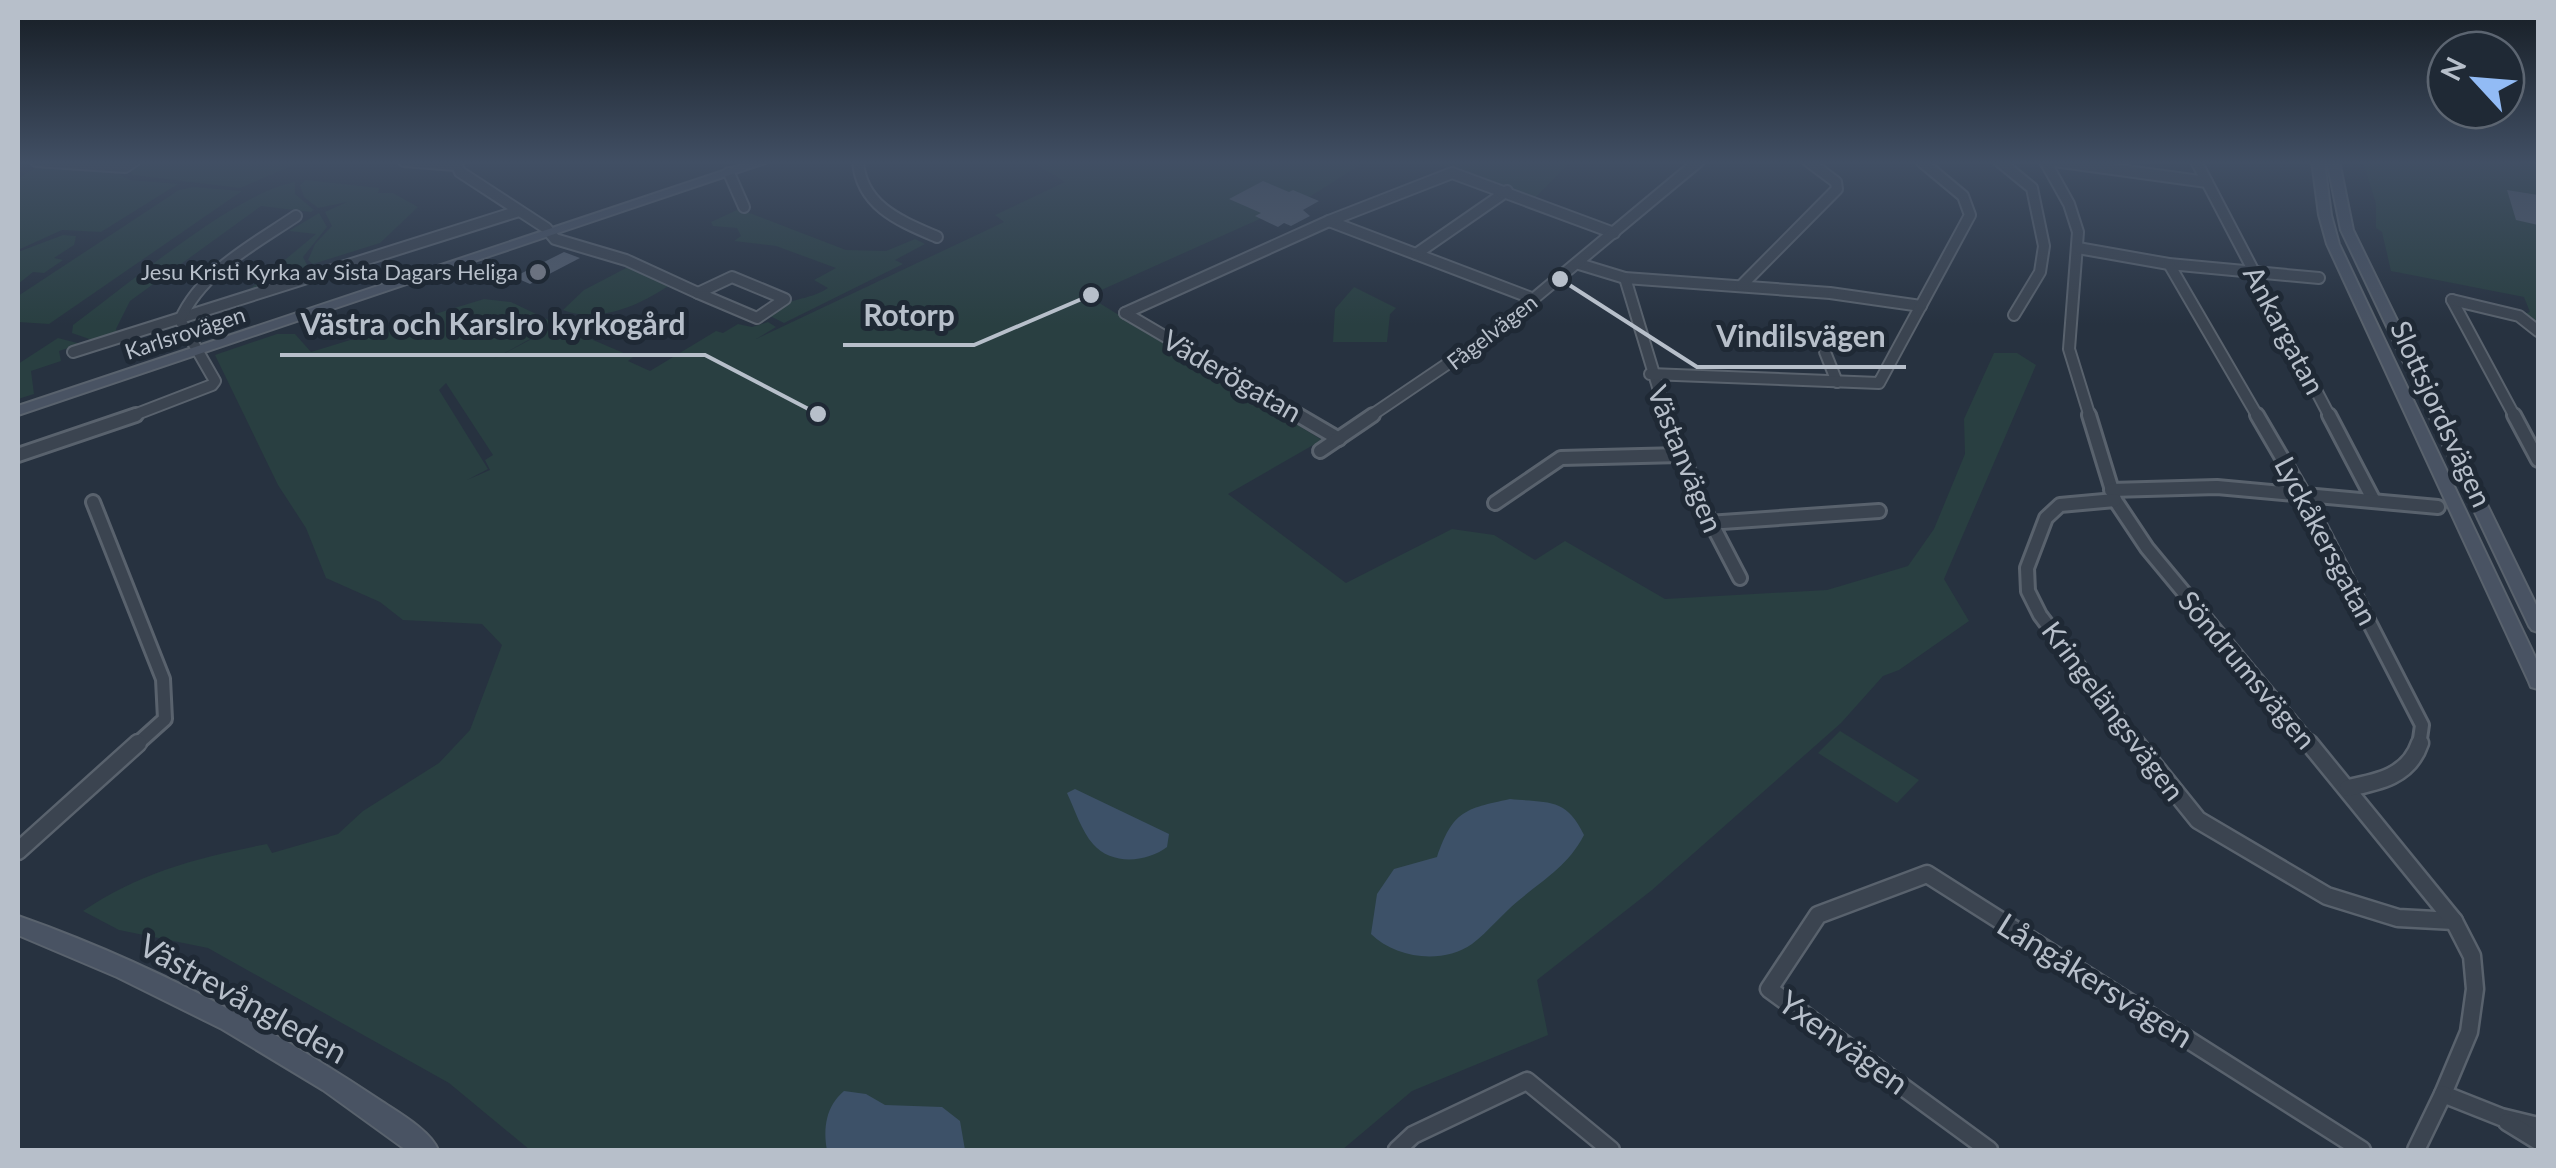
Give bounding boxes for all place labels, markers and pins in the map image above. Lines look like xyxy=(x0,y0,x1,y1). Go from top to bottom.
place label: Jesu Kristi Kyrka av Sista Dagars Heliga xyxy=(141,258,518,285)
marker: Jesu Kristi Kyrka av Sista Dagars Heliga xyxy=(527,261,549,283)
callout: Rotorp xyxy=(843,285,974,345)
callout: Västra och Karslro kyrkogård xyxy=(280,295,705,355)
callout: Vindilsvägen xyxy=(1697,307,1906,367)

